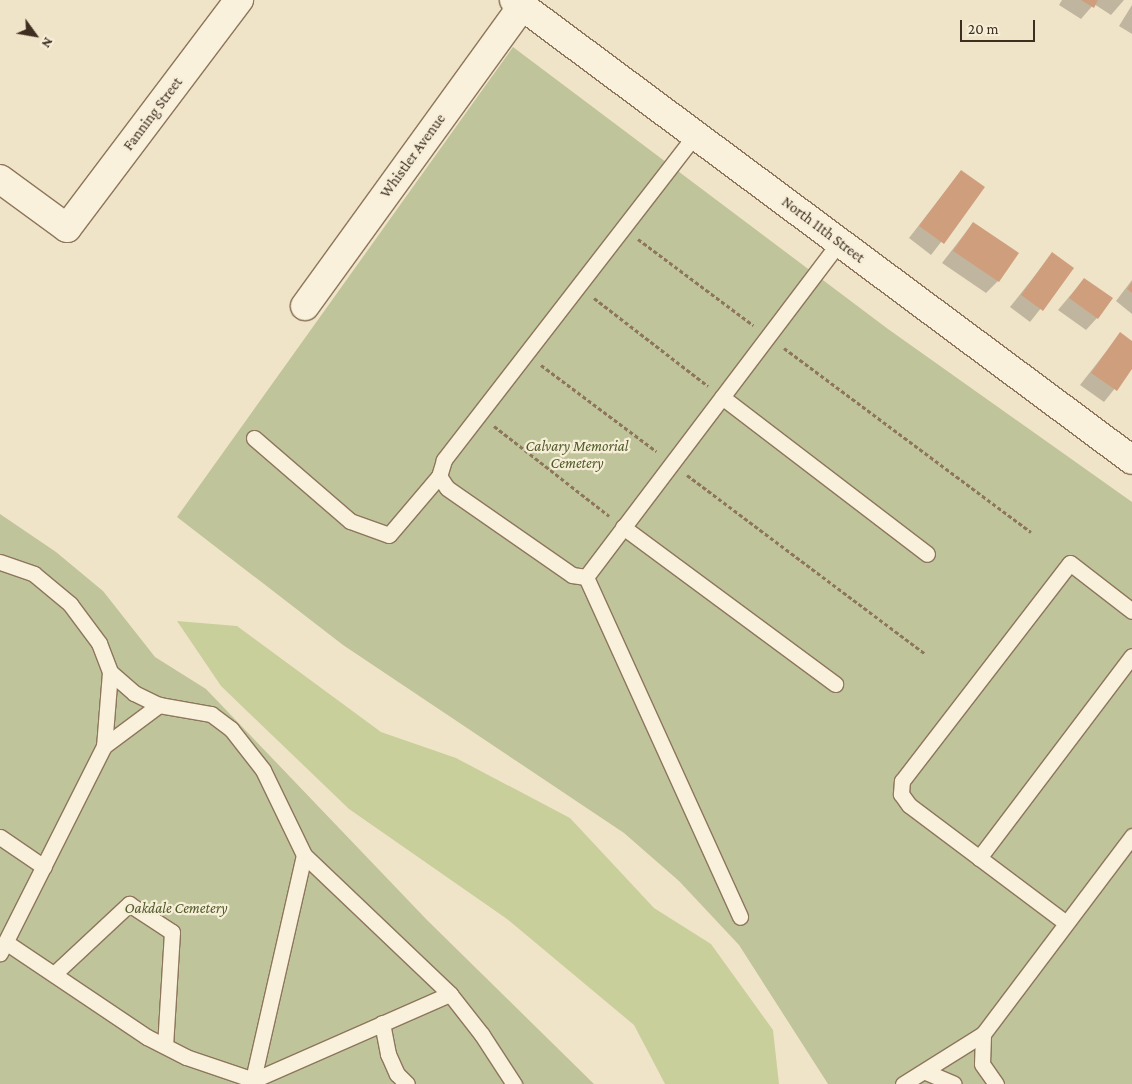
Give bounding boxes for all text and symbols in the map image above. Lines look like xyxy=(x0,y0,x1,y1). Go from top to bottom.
north arrow xyxy=(10,10,60,60)
scale bar xyxy=(962,10,1037,42)
text: 20 m xyxy=(968,21,999,37)
text: N xyxy=(38,35,57,51)
street label: Fanning Street xyxy=(120,74,186,154)
street label: Whistler Avenue xyxy=(376,110,450,202)
street label: North 11th Street xyxy=(778,193,868,267)
park label: Calvary Memorial Cemetery xyxy=(526,437,628,472)
park label: Oakdale Cemetery xyxy=(125,900,227,918)

